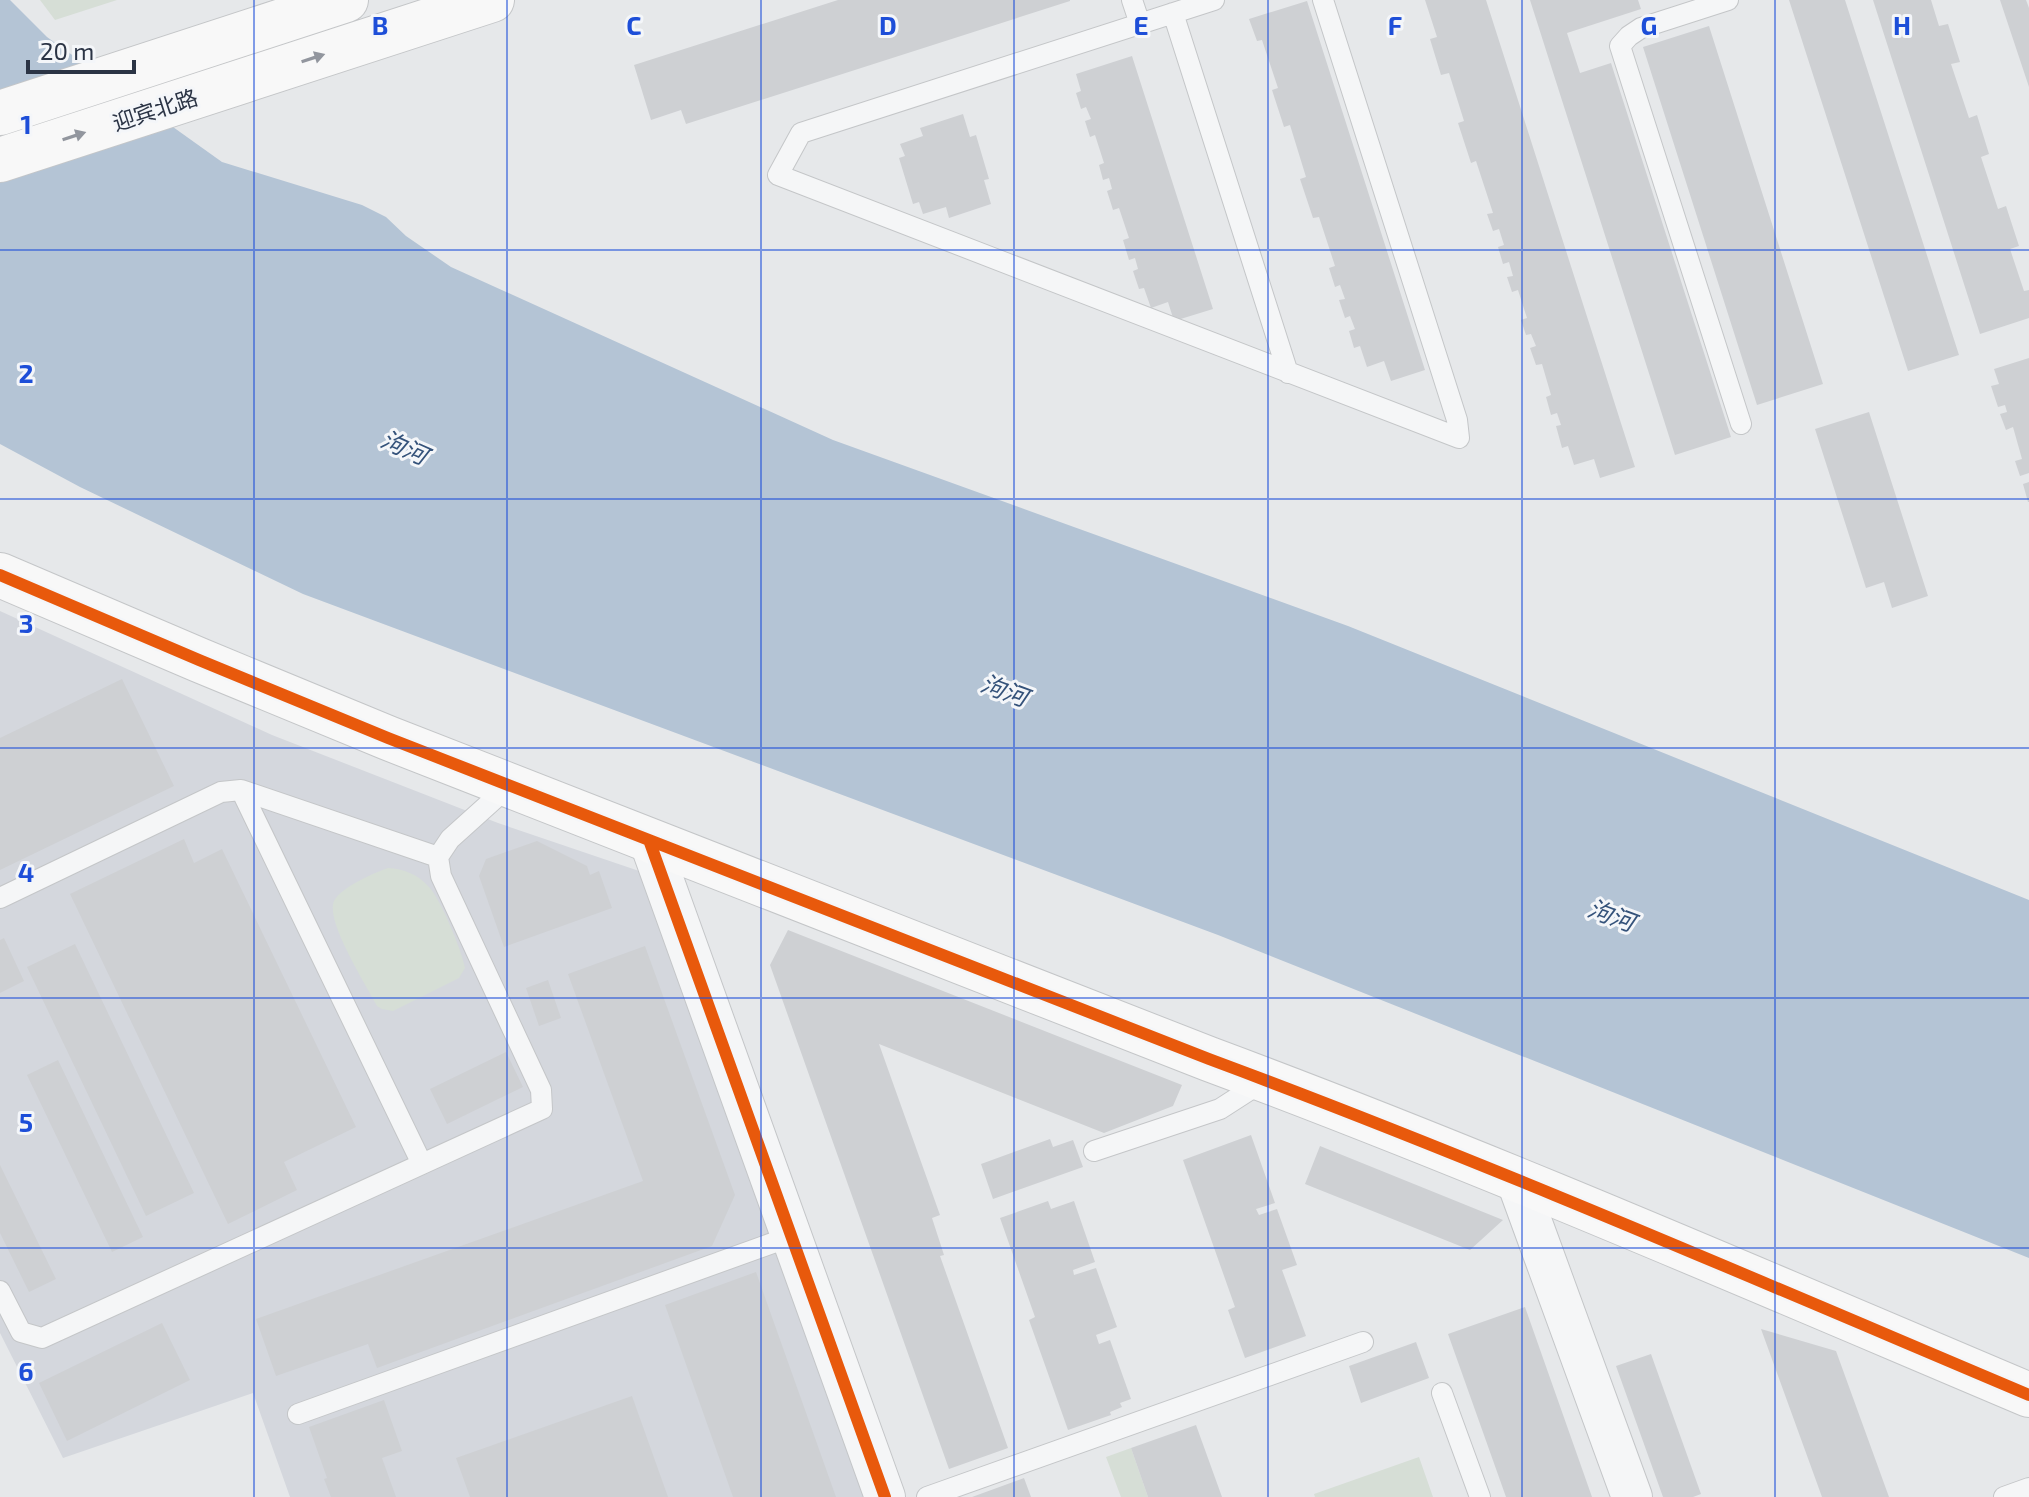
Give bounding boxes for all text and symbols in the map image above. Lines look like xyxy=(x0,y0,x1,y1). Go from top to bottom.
text: B xyxy=(372,9,388,40)
text: C xyxy=(626,9,642,40)
text: D xyxy=(879,9,897,40)
text: E xyxy=(1133,9,1149,40)
text: F xyxy=(1388,9,1402,40)
text: G xyxy=(1641,9,1657,40)
text: H xyxy=(1893,9,1911,40)
scale bar xyxy=(28,24,134,74)
text: 20 m xyxy=(40,36,94,65)
one-way arrow xyxy=(302,51,326,64)
street label: 迎宾北路 xyxy=(109,83,201,135)
text: 1 xyxy=(20,108,32,139)
one-way arrow xyxy=(62,129,86,141)
text: 2 xyxy=(18,357,34,388)
water label: 泃河 xyxy=(377,424,436,471)
text: 3 xyxy=(19,607,33,638)
water label: 泃河 xyxy=(977,668,1036,713)
text: 4 xyxy=(18,856,34,887)
water label: 泃河 xyxy=(1584,893,1643,938)
text: 5 xyxy=(19,1106,33,1137)
text: 6 xyxy=(18,1355,34,1386)

